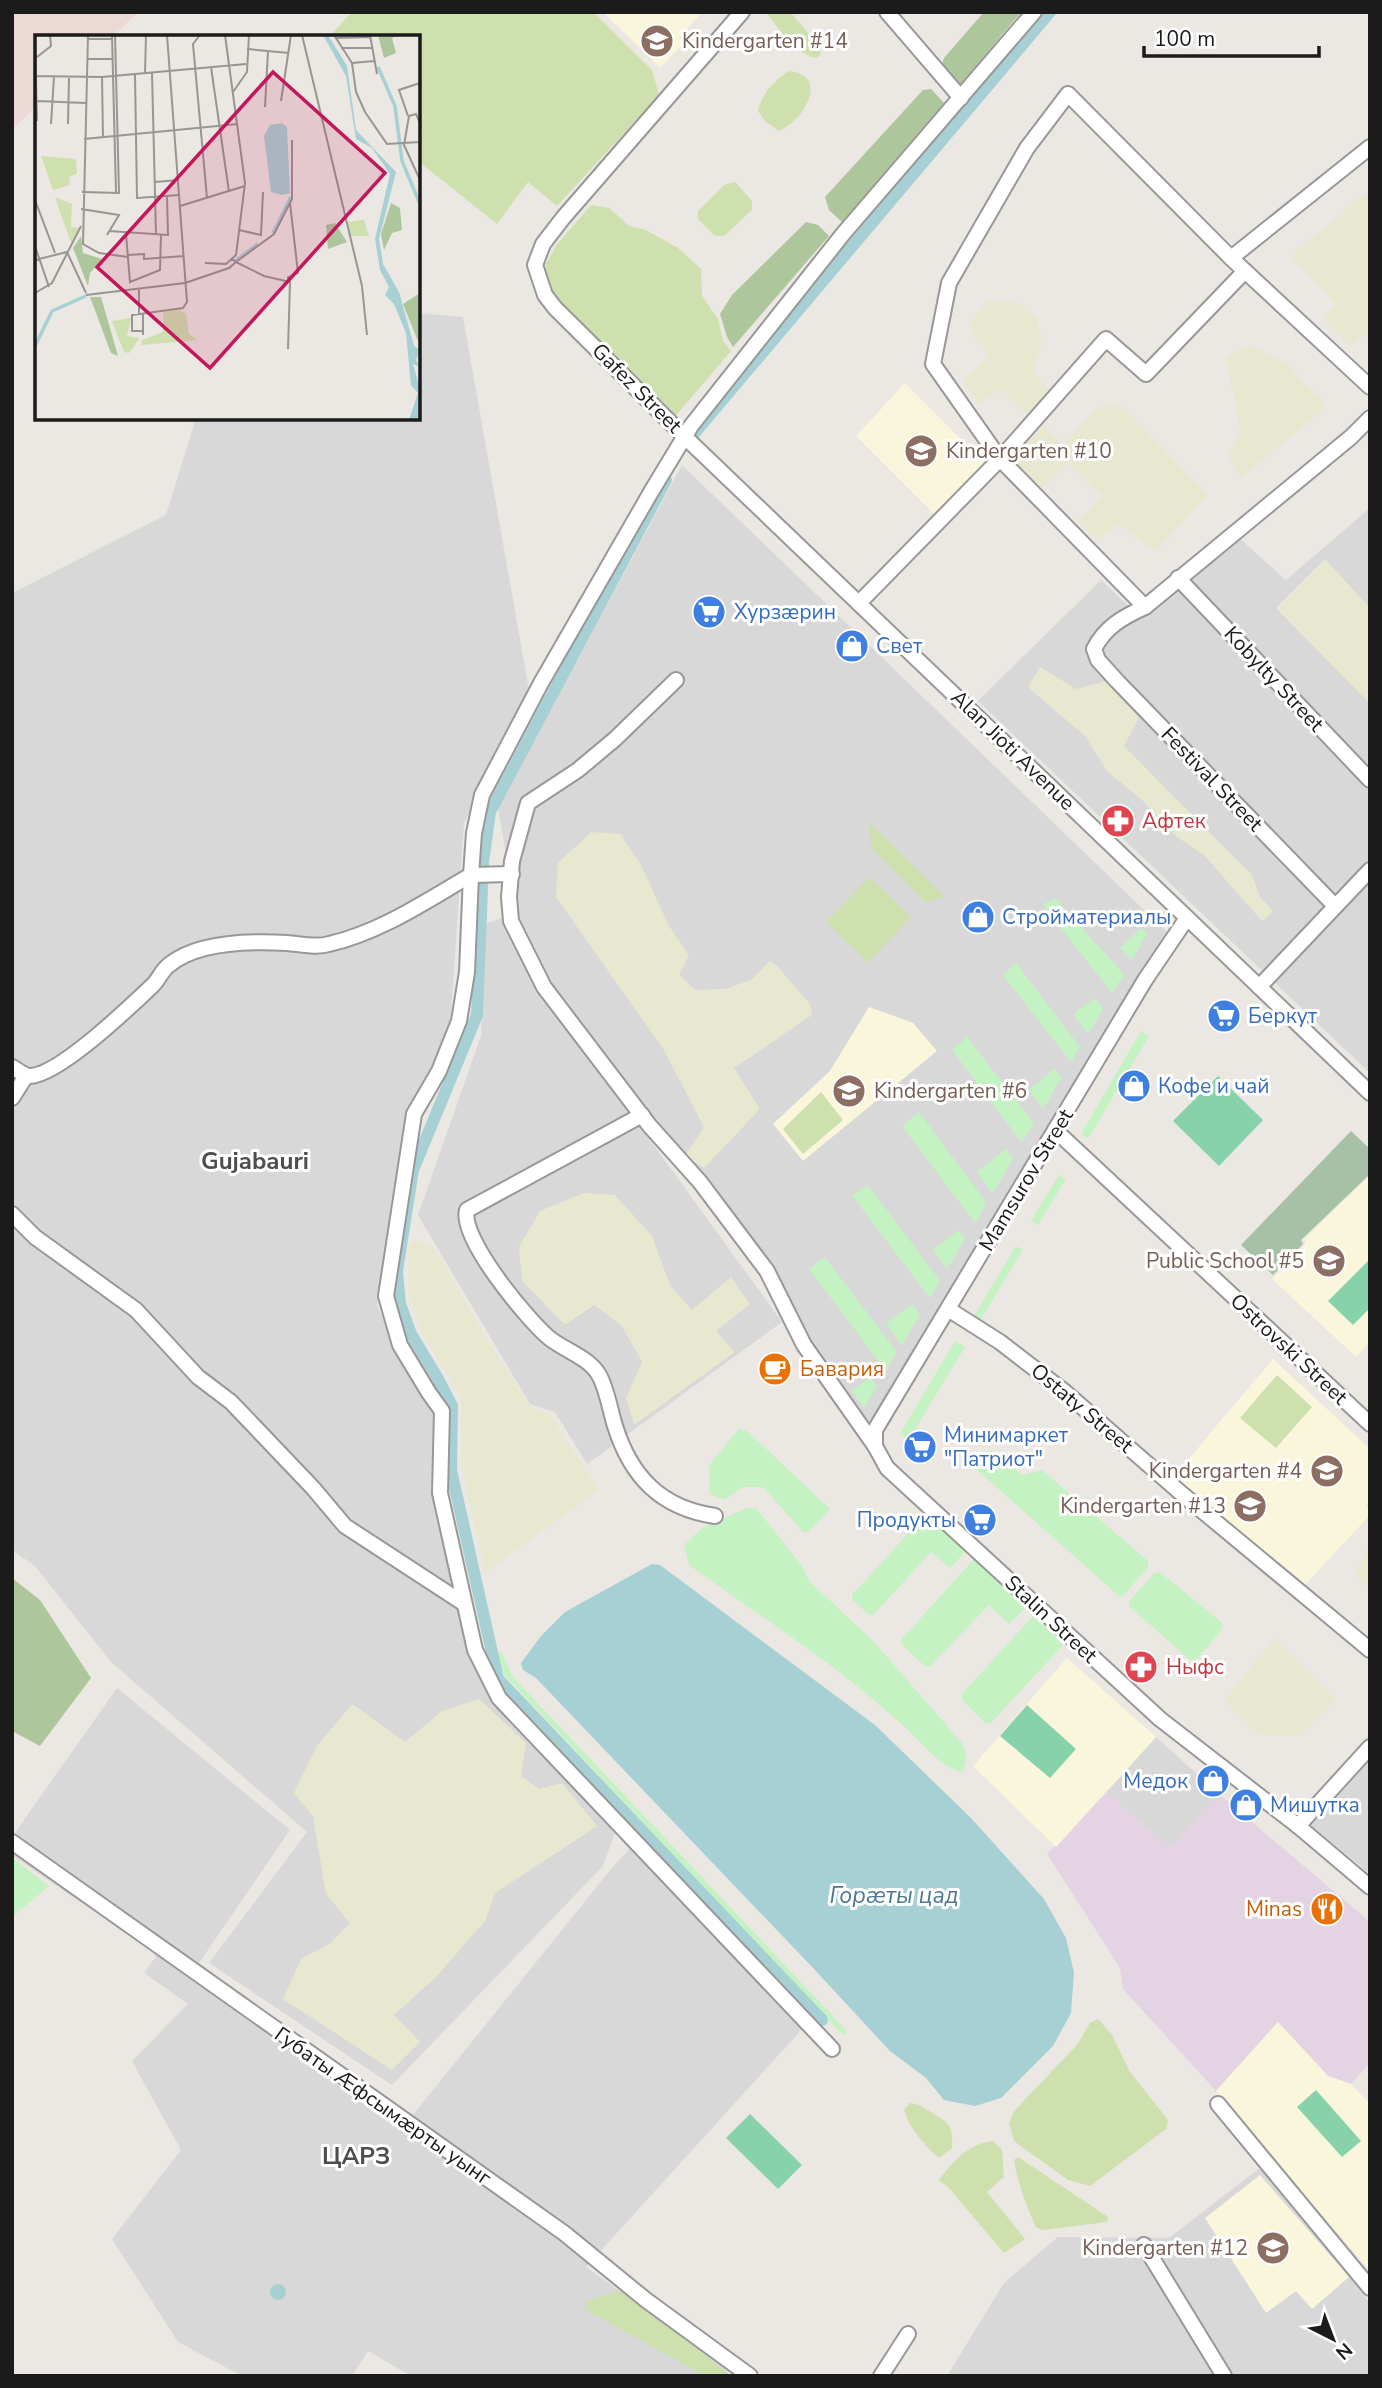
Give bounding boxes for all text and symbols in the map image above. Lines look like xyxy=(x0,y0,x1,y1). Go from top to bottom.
scale bar xyxy=(1144,14,1319,58)
school or university icon: Kindergarten #14 xyxy=(638,22,676,60)
text: 100 m xyxy=(1154,25,1215,53)
place label: Kindergarten #14 xyxy=(682,27,848,55)
inset map xyxy=(35,35,420,420)
street label: Gafez Street xyxy=(586,337,689,440)
school or university icon: Kindergarten #10 xyxy=(902,432,940,470)
place label: Kindergarten #10 xyxy=(946,437,1112,465)
supermarket icon: Хурзæрин xyxy=(690,593,728,631)
place label: Хурзæрин xyxy=(734,598,836,626)
street label: Kobylty Street xyxy=(1218,620,1331,738)
shop icon: Свет xyxy=(833,627,871,665)
place label: Свет xyxy=(876,632,923,660)
street label: Alan Jioti Avenue xyxy=(945,684,1081,816)
street label: Festival Street xyxy=(1155,721,1269,838)
pharmacy icon: Афтек xyxy=(1099,802,1137,840)
place label: Афтек xyxy=(1142,807,1207,835)
shop icon: Стройматериалы xyxy=(959,898,997,936)
place label: Стройматериалы xyxy=(1002,903,1171,931)
supermarket icon: Беркут xyxy=(1205,997,1243,1035)
place label: Беркут xyxy=(1248,1002,1318,1030)
shop icon: Кофе и чай xyxy=(1115,1067,1153,1105)
school or university icon: Kindergarten #6 xyxy=(830,1072,868,1110)
place label: Кофе и чай xyxy=(1158,1072,1270,1100)
place label: Kindergarten #6 xyxy=(874,1077,1027,1105)
street label: Mamsurov Street xyxy=(972,1103,1080,1256)
district label: Gujabauri xyxy=(201,1145,309,1177)
school or university icon: Public School #5 xyxy=(1310,1242,1348,1280)
place label: Public School #5 xyxy=(1146,1247,1304,1275)
street label: Ostrovski Street xyxy=(1224,1287,1354,1411)
cafe icon: Бавария xyxy=(756,1350,794,1388)
place label: Бавария xyxy=(800,1355,884,1383)
street label: Ostaty Street xyxy=(1025,1357,1140,1459)
place label: Минимаркет "Патриот" xyxy=(944,1421,1069,1473)
supermarket icon: Минимаркет "Патриот" xyxy=(901,1428,939,1466)
school or university icon: Kindergarten #4 xyxy=(1308,1452,1346,1490)
place label: Kindergarten #4 xyxy=(1149,1457,1302,1485)
school or university icon: Kindergarten #13 xyxy=(1231,1487,1269,1525)
place label: Kindergarten #13 xyxy=(1060,1492,1226,1520)
supermarket icon: Продукты xyxy=(961,1501,999,1539)
place label: Продукты xyxy=(857,1506,956,1534)
street label: Stalin Street xyxy=(999,1569,1104,1670)
pharmacy icon: Ныфс xyxy=(1122,1648,1160,1686)
place label: Ныфс xyxy=(1166,1653,1224,1681)
shop icon: Медок xyxy=(1194,1762,1232,1800)
place label: Медок xyxy=(1123,1767,1189,1795)
shop icon: Мишутка xyxy=(1227,1786,1265,1824)
place label: Мишутка xyxy=(1270,1791,1360,1819)
water label: Горӕты цад xyxy=(829,1880,959,1911)
restaurant icon: Minas xyxy=(1308,1890,1346,1928)
place label: Minas xyxy=(1246,1895,1302,1923)
street label: Губаты Æфсымæрты уынг xyxy=(269,2020,497,2192)
district label: ЦАРЗ xyxy=(322,2140,390,2172)
school or university icon: Kindergarten #12 xyxy=(1254,2229,1292,2267)
place label: Kindergarten #12 xyxy=(1082,2234,1248,2262)
north arrow xyxy=(1298,2304,1368,2374)
text: N xyxy=(1330,2336,1358,2365)

